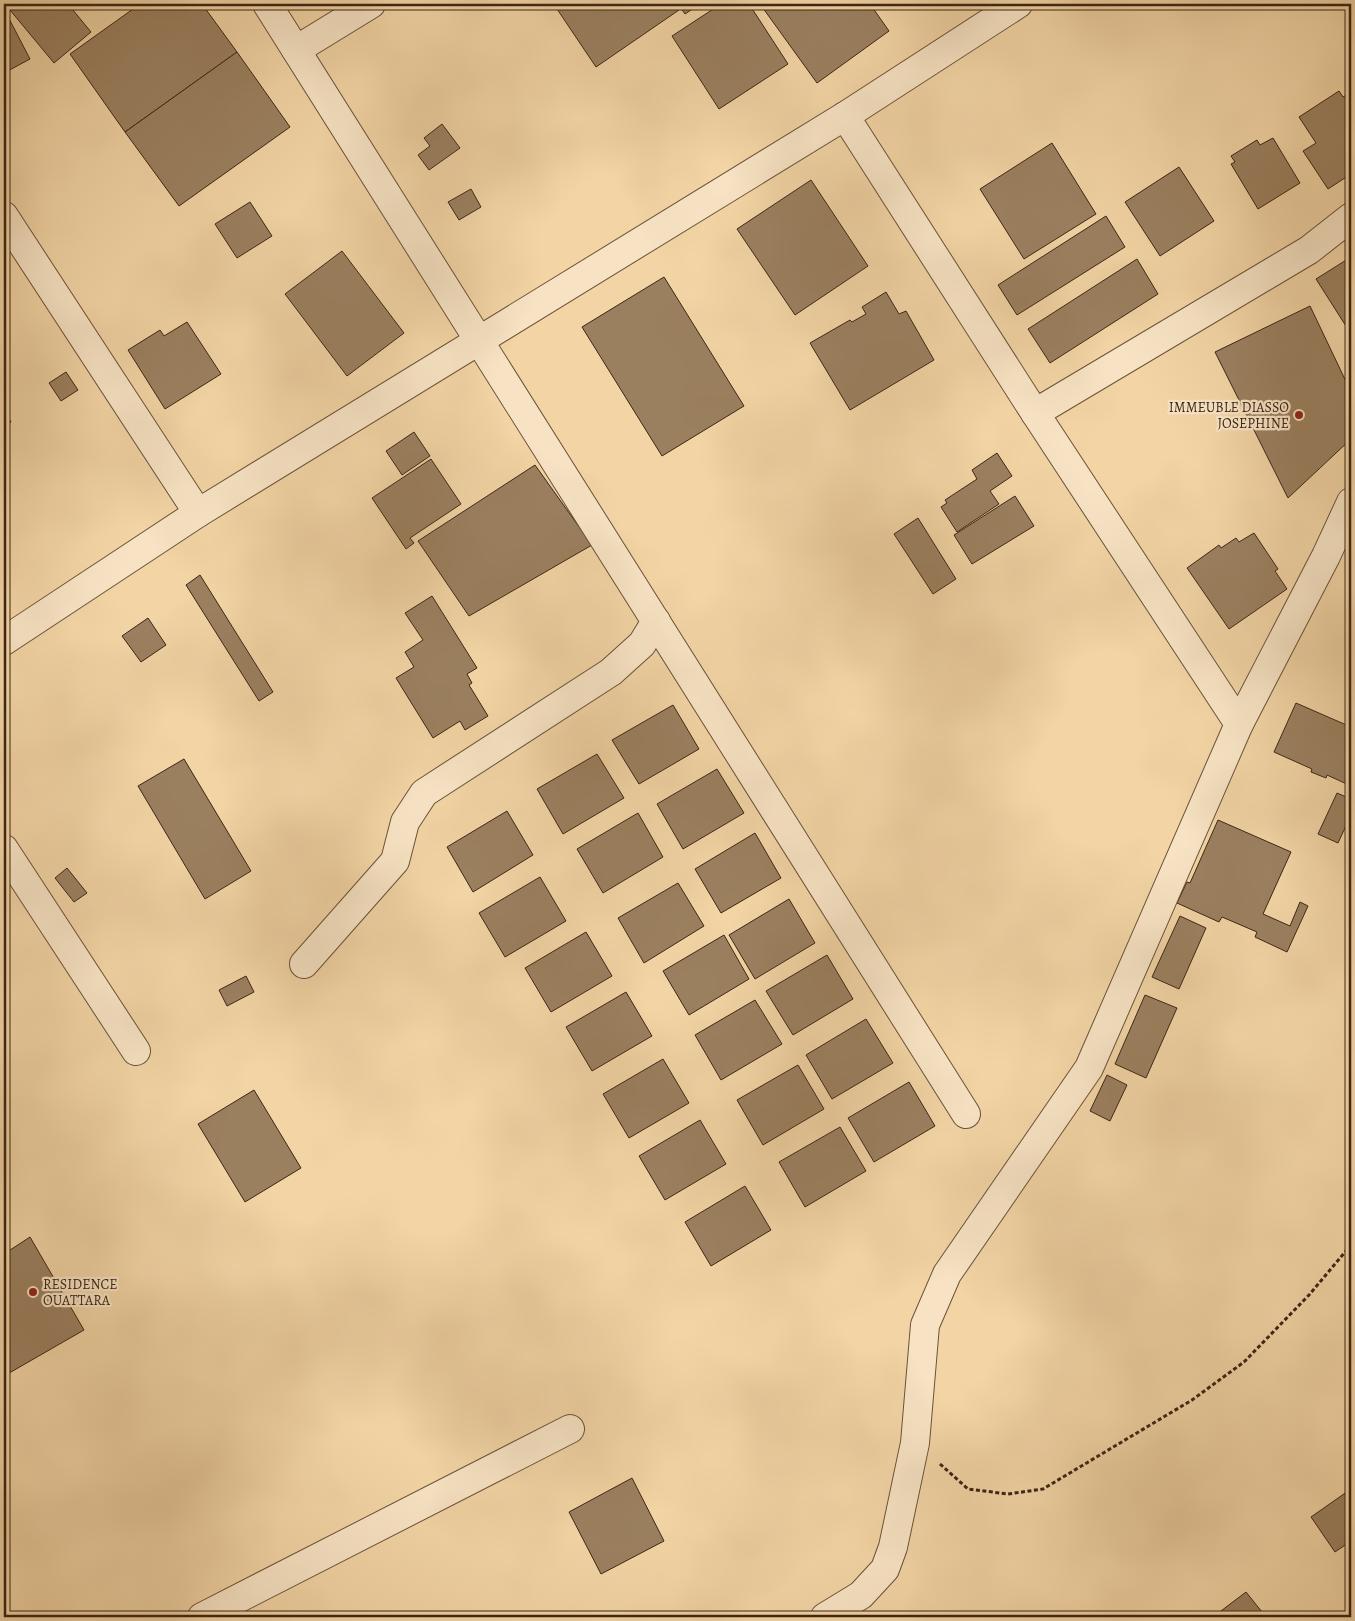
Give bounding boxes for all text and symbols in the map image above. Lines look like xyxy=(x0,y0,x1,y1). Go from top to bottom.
place label: IMMEUBLE DIASSO JOSEPHINE xyxy=(1169,398,1289,433)
marker: IMMEUBLE DIASSO JOSEPHINE xyxy=(1293,409,1305,421)
place label: RESIDENCE OUATTARA xyxy=(43,1275,118,1310)
marker: RESIDENCE OUATTARA xyxy=(27,1286,39,1298)

